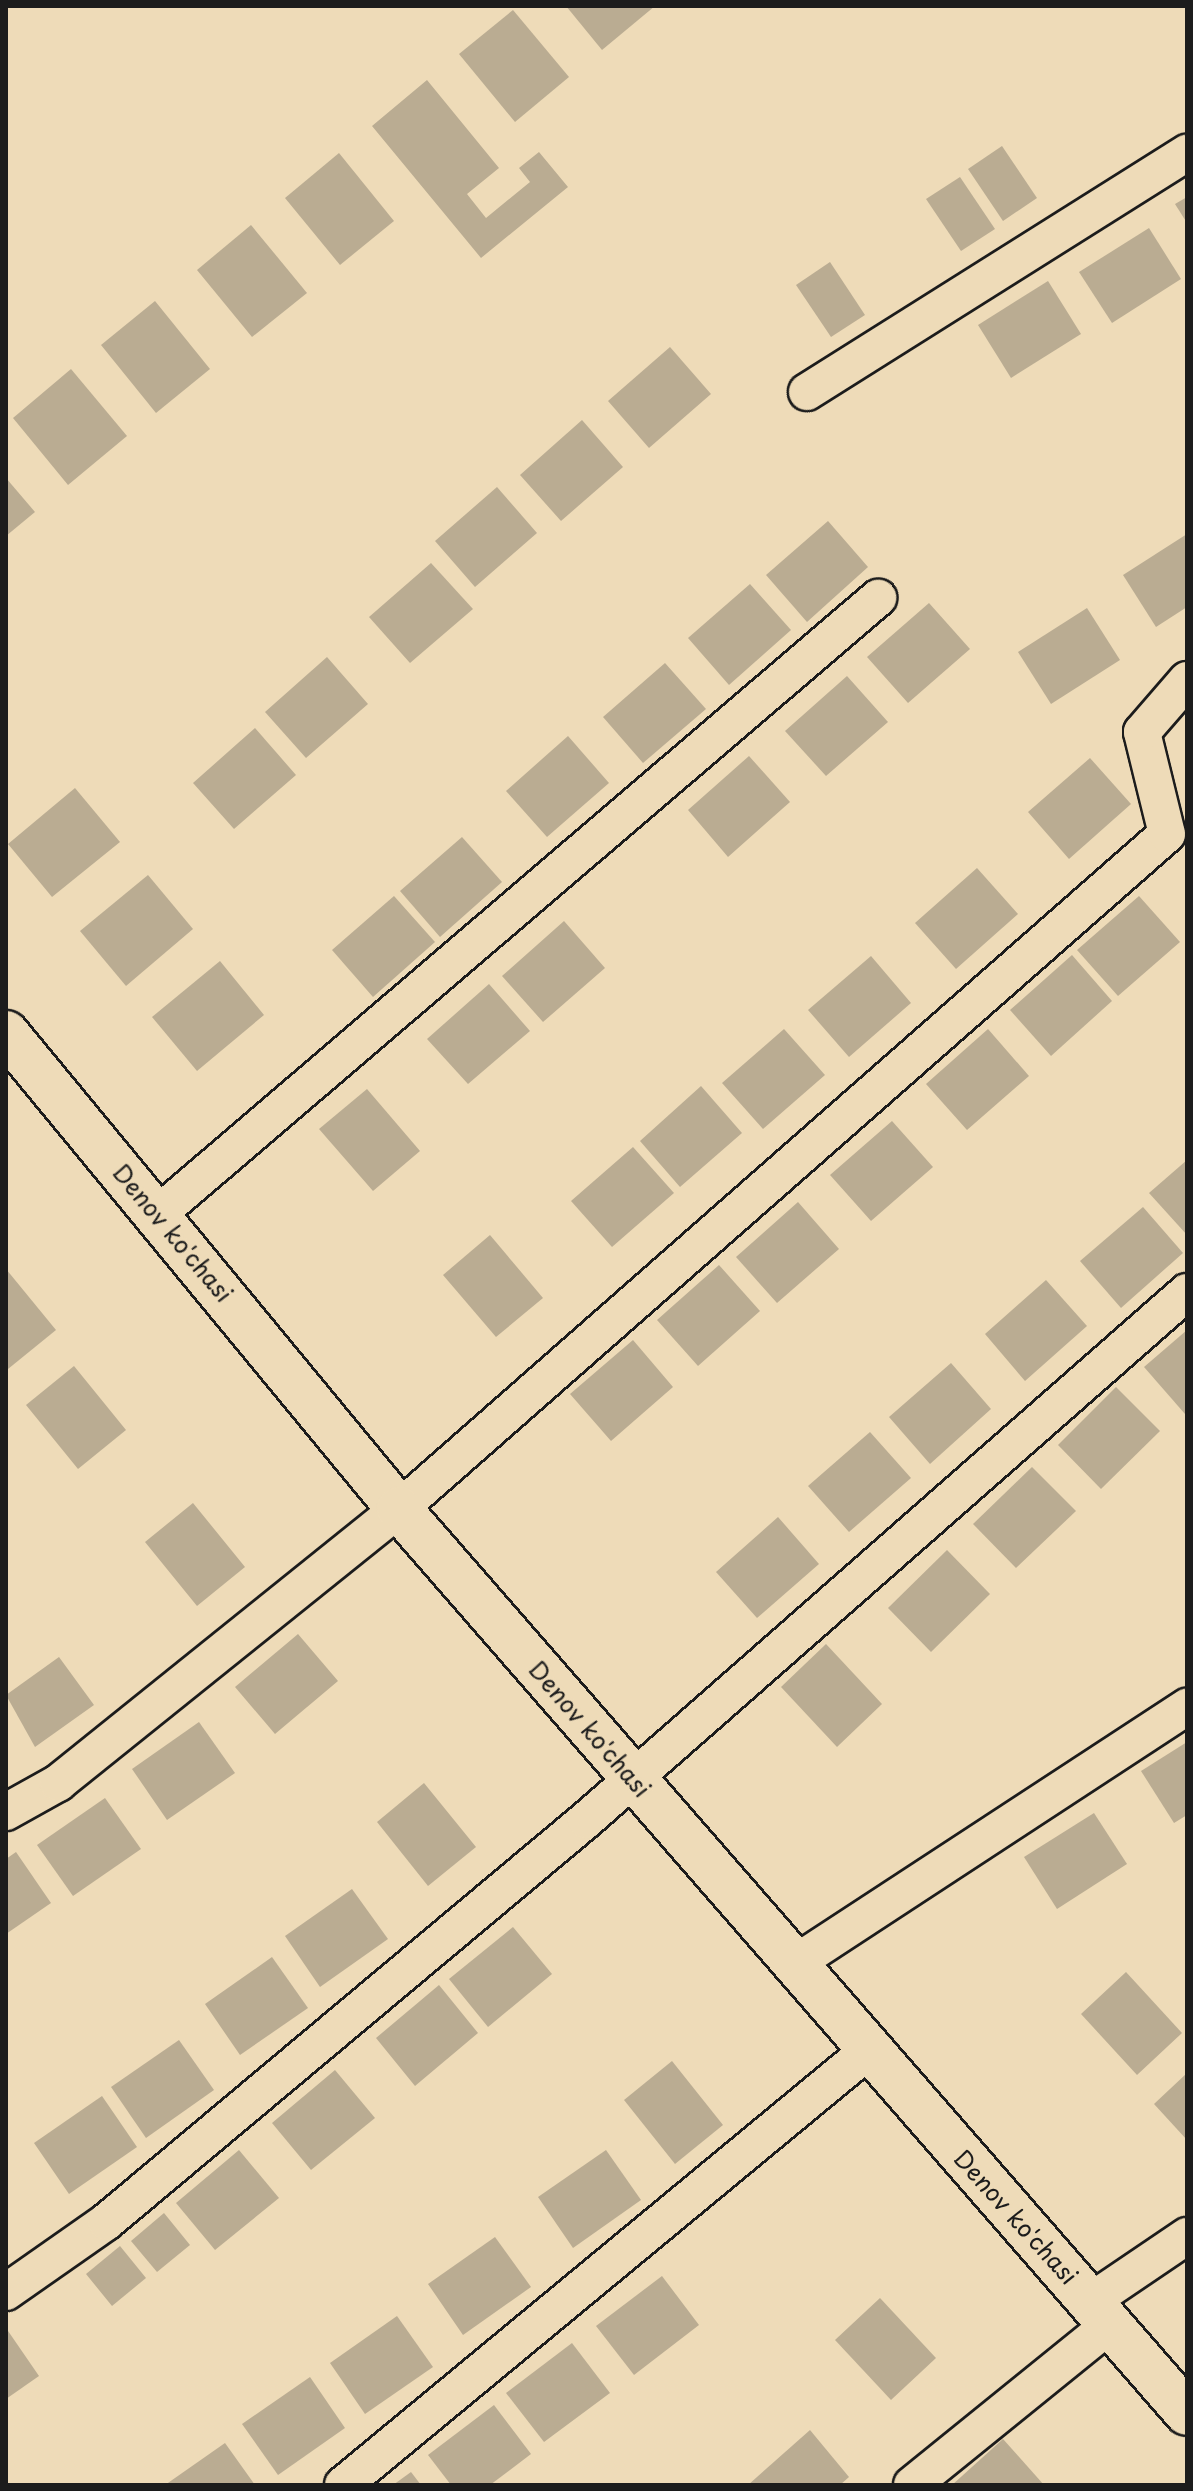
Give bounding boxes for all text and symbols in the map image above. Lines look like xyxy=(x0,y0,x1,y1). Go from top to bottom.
street label: Denov ko'chasi xyxy=(107,1158,239,1308)
street label: Denov ko'chasi xyxy=(523,1655,657,1803)
street label: Denov ko'chasi xyxy=(948,2144,1084,2290)

